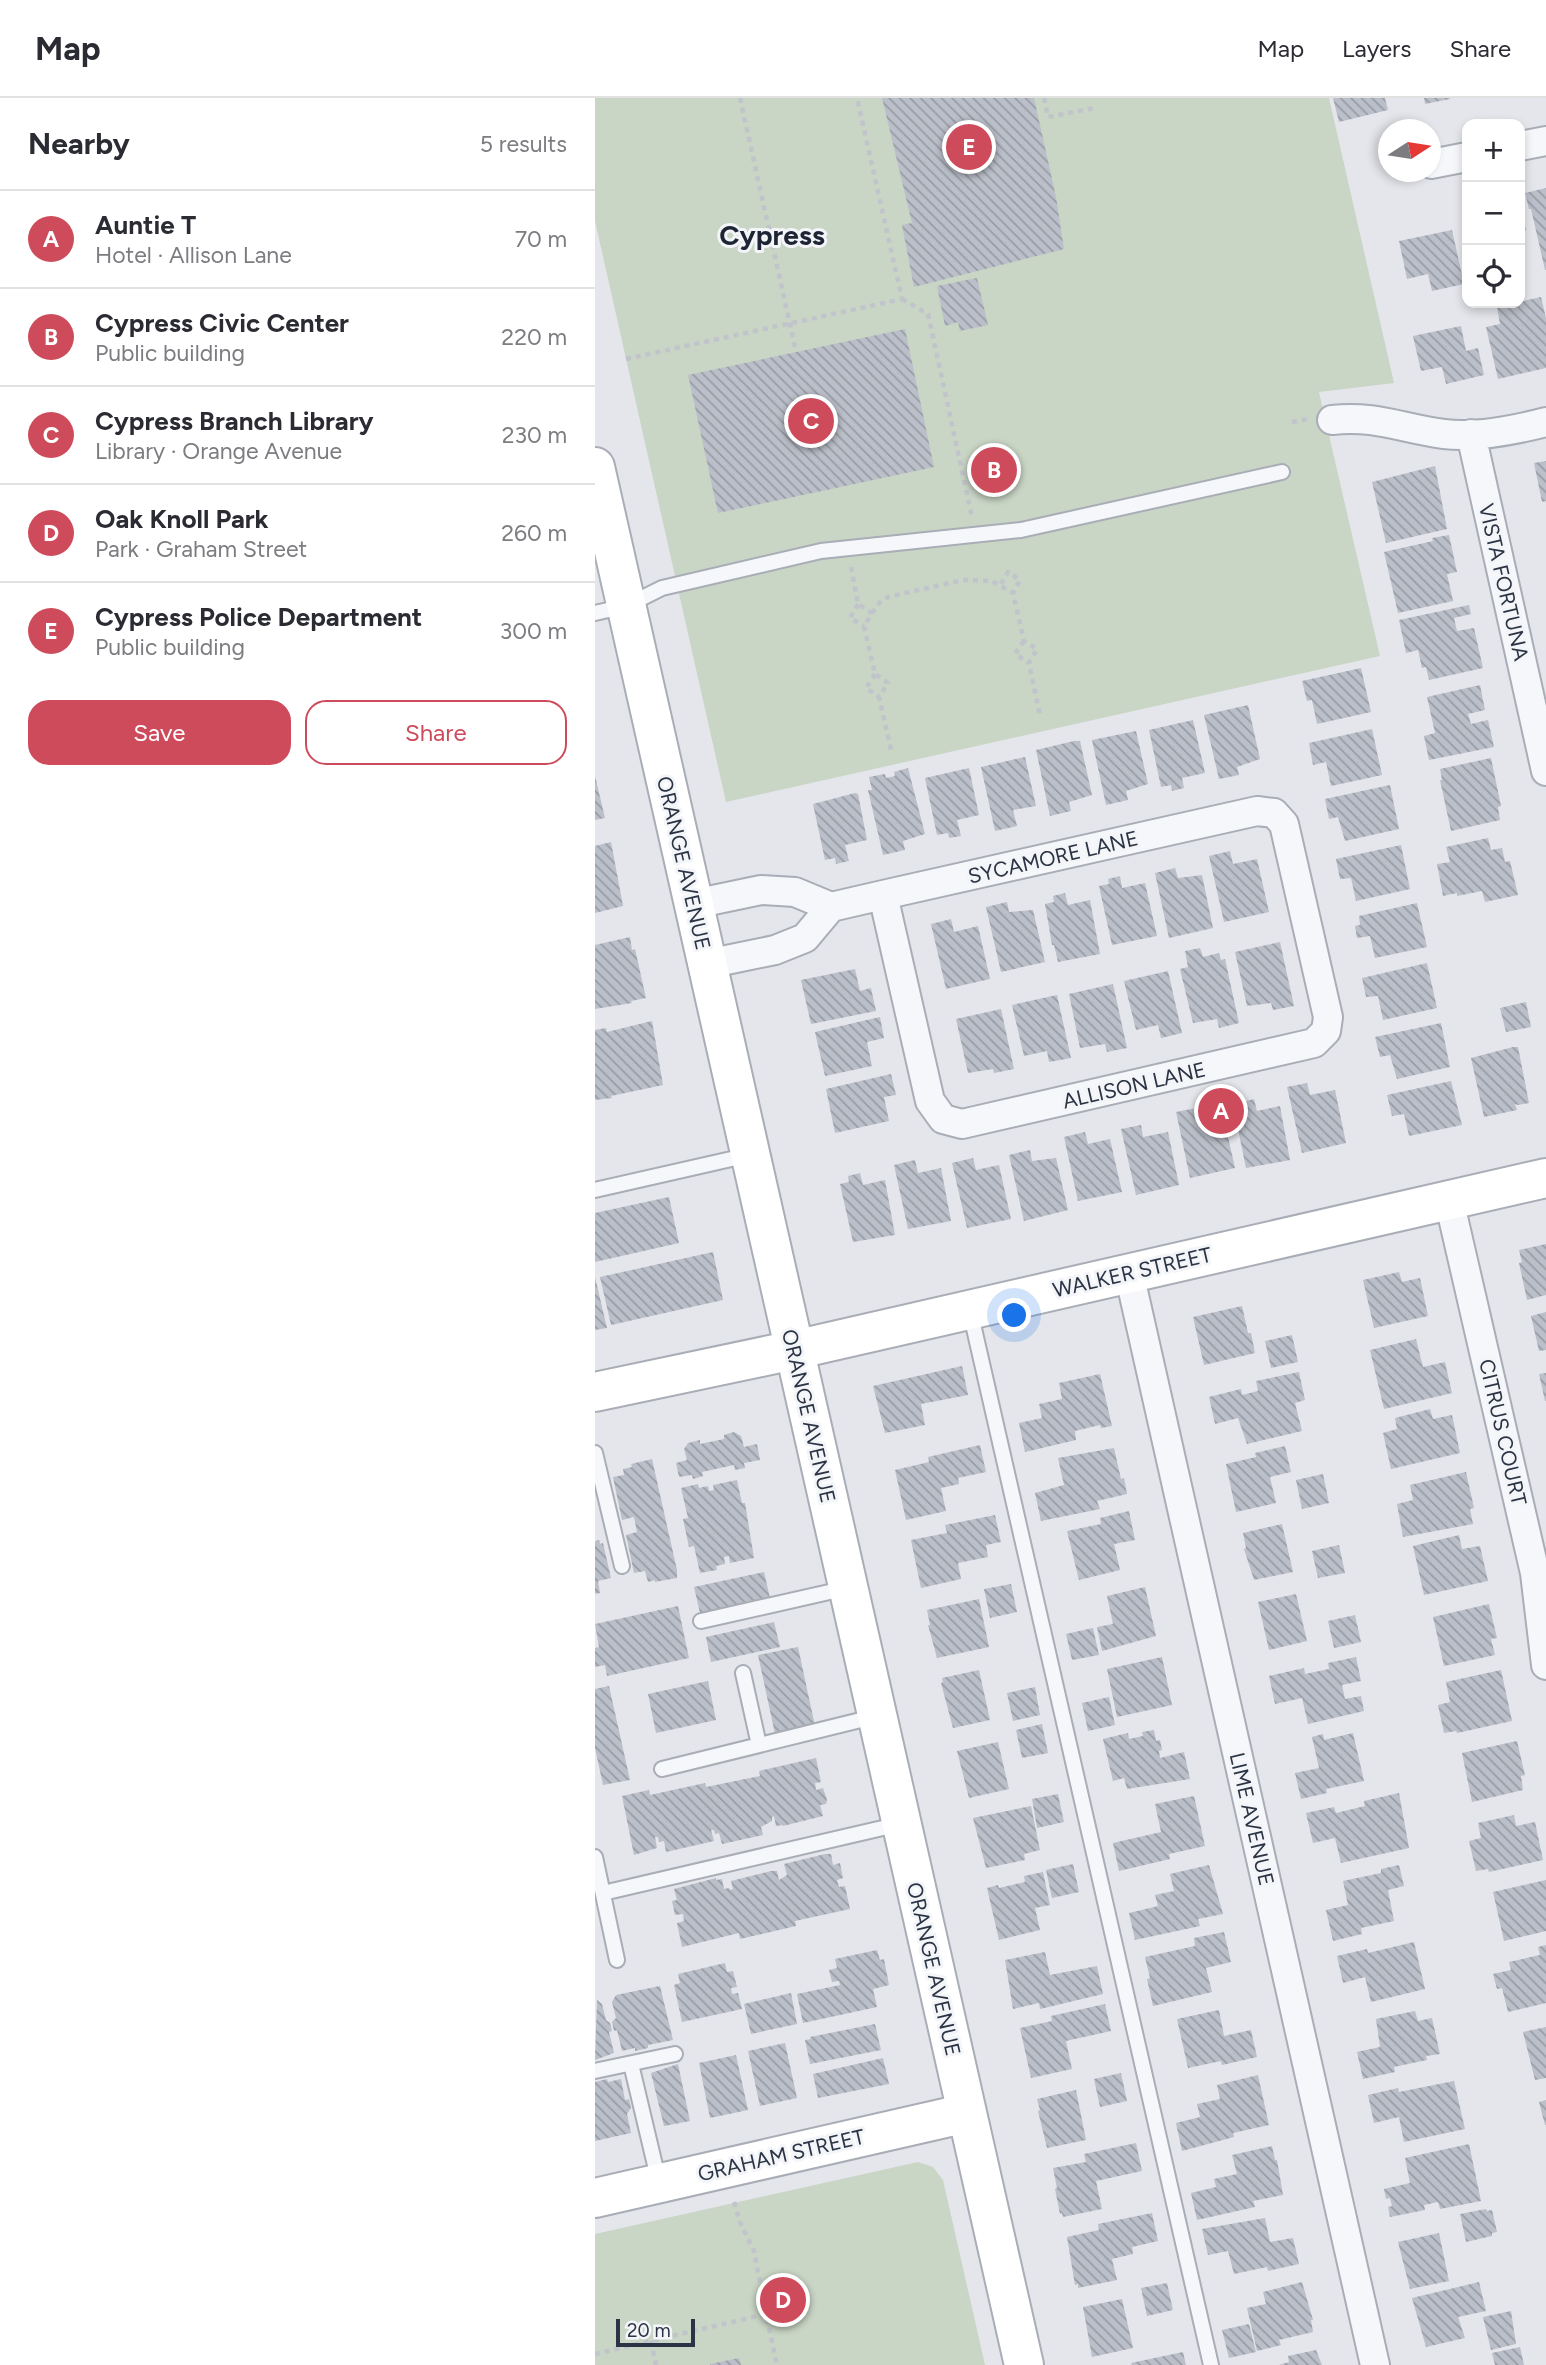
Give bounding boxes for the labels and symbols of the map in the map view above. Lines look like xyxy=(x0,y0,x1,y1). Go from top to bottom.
north arrow xyxy=(1378,119,1441,182)
pin: E xyxy=(946,121,992,173)
district label: Cypress xyxy=(719,218,825,252)
pin: C xyxy=(788,395,834,447)
pin: B xyxy=(971,444,1017,496)
street label: VISTA FORTUNA xyxy=(1474,501,1534,663)
street label: ORANGE AVENUE xyxy=(652,774,716,952)
street label: SYCAMORE LANE xyxy=(966,825,1140,889)
street label: ALLISON LANE xyxy=(1060,1056,1208,1114)
pin: A xyxy=(1198,1085,1244,1137)
street label: WALKER STREET xyxy=(1050,1241,1214,1302)
your location xyxy=(997,1298,1031,1332)
street label: ORANGE AVENUE xyxy=(777,1327,841,1505)
street label: CITRUS COURT xyxy=(1474,1356,1532,1508)
street label: LIME AVENUE xyxy=(1225,1750,1279,1888)
street label: ORANGE AVENUE xyxy=(902,1880,966,2058)
street label: GRAHAM STREET xyxy=(695,2124,867,2186)
pin: D xyxy=(760,2274,806,2326)
scale bar xyxy=(616,2316,695,2348)

